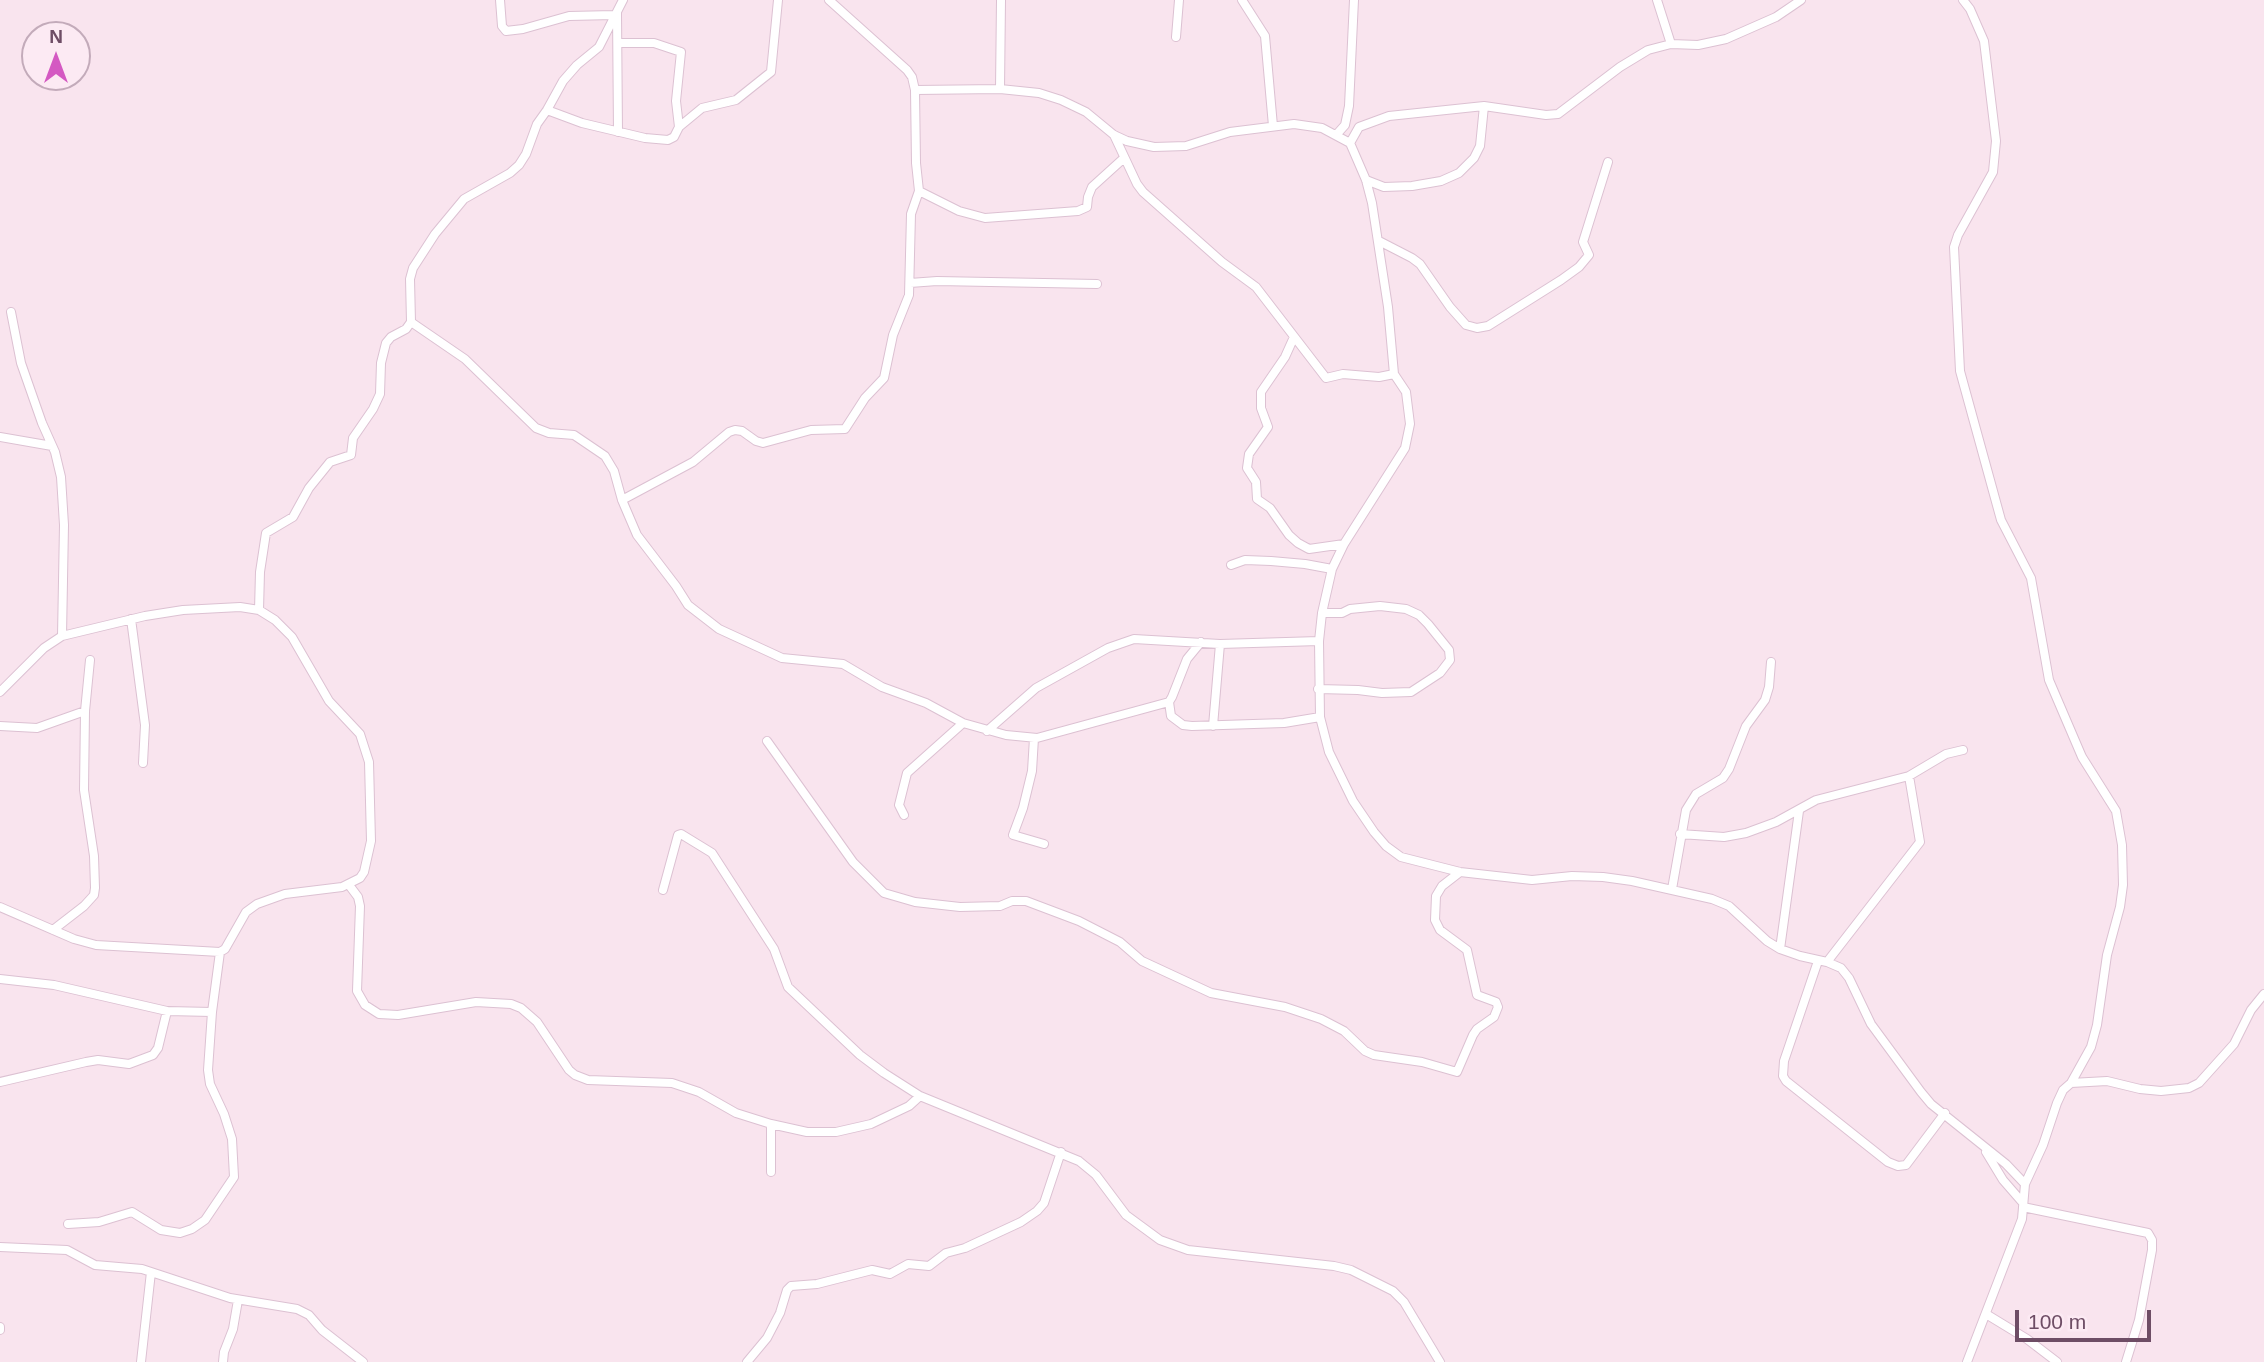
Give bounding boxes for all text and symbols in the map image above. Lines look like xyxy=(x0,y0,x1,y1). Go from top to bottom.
north arrow xyxy=(21,21,91,91)
text: N xyxy=(49,26,63,47)
scale bar xyxy=(2019,1296,2156,1340)
text: 100 m xyxy=(2028,1310,2086,1333)

